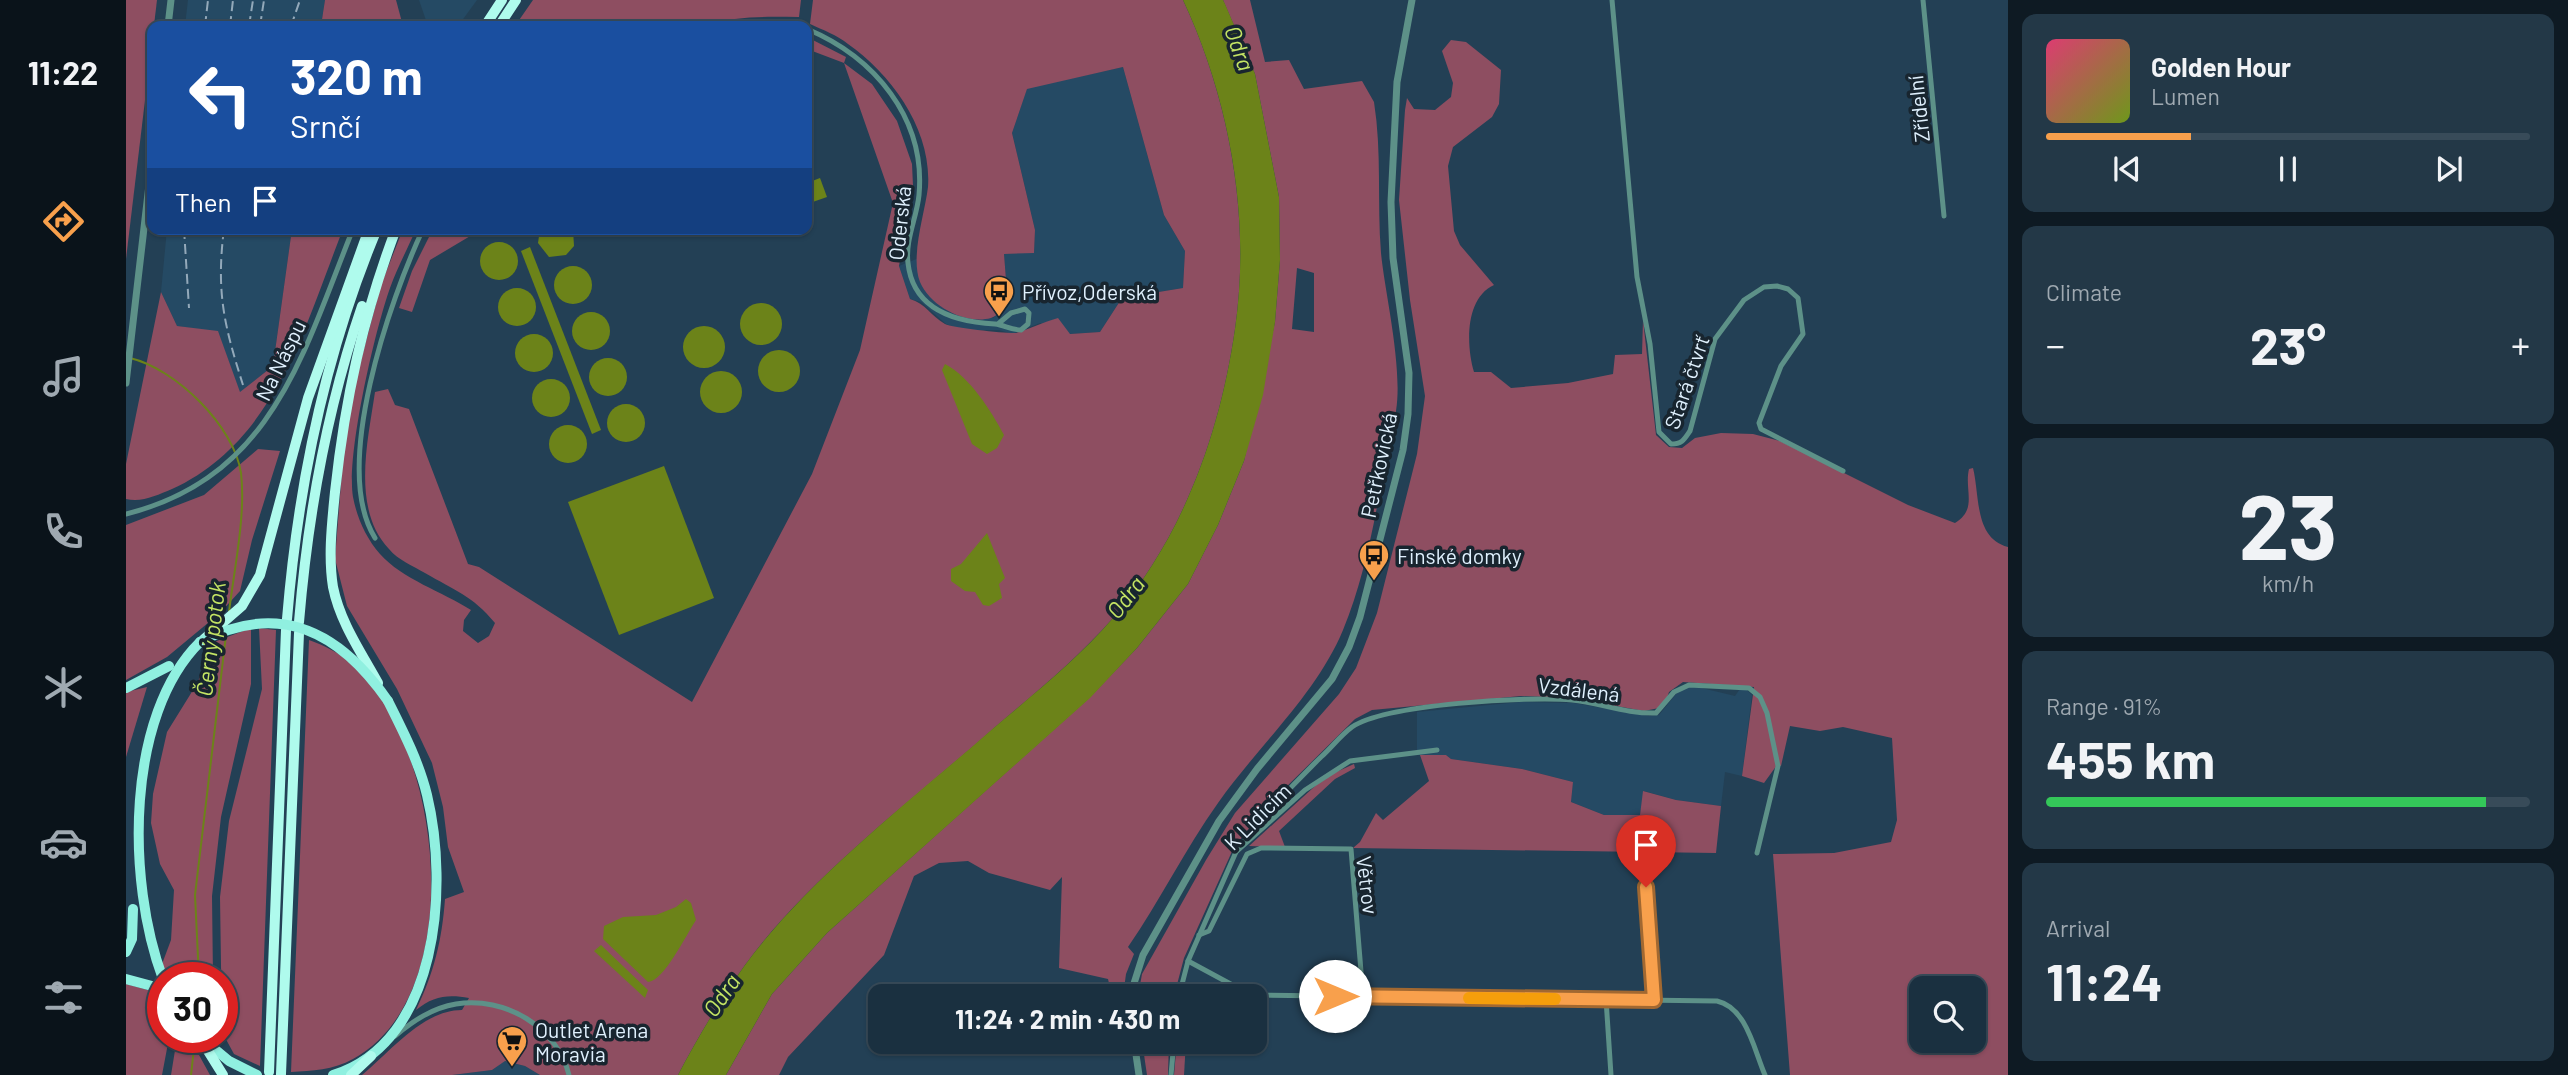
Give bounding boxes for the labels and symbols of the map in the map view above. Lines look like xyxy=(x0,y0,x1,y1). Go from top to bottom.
water label: Odra xyxy=(1219,22,1261,74)
street label: Zřídelní xyxy=(1902,74,1934,144)
street label: Oderská xyxy=(883,185,915,261)
bus stop icon: Přívoz,Oderská xyxy=(982,274,1016,318)
place label: Přívoz,Oderská xyxy=(1022,279,1157,304)
street label: Na Náspu xyxy=(250,315,310,405)
street label: Stará čtvrť xyxy=(1658,332,1714,432)
street label: Petřkovická xyxy=(1355,410,1401,520)
bus stop icon: Finské domky xyxy=(1357,538,1391,582)
place label: Finské domky xyxy=(1397,543,1522,568)
water label: Odra xyxy=(1100,570,1150,624)
water label: Černý potok xyxy=(189,580,231,698)
street label: Vzdálená xyxy=(1537,672,1621,706)
street label: K Lidicím xyxy=(1219,778,1295,854)
pin xyxy=(1616,815,1676,887)
street label: Větrov xyxy=(1352,854,1384,916)
position arrow xyxy=(1298,959,1372,1033)
speed limit sign: 30 xyxy=(147,962,238,1053)
water label: Odra xyxy=(696,968,746,1022)
place label: Outlet Arena Moravia xyxy=(535,1017,648,1066)
supermarket icon: Outlet Arena Moravia xyxy=(495,1024,529,1068)

